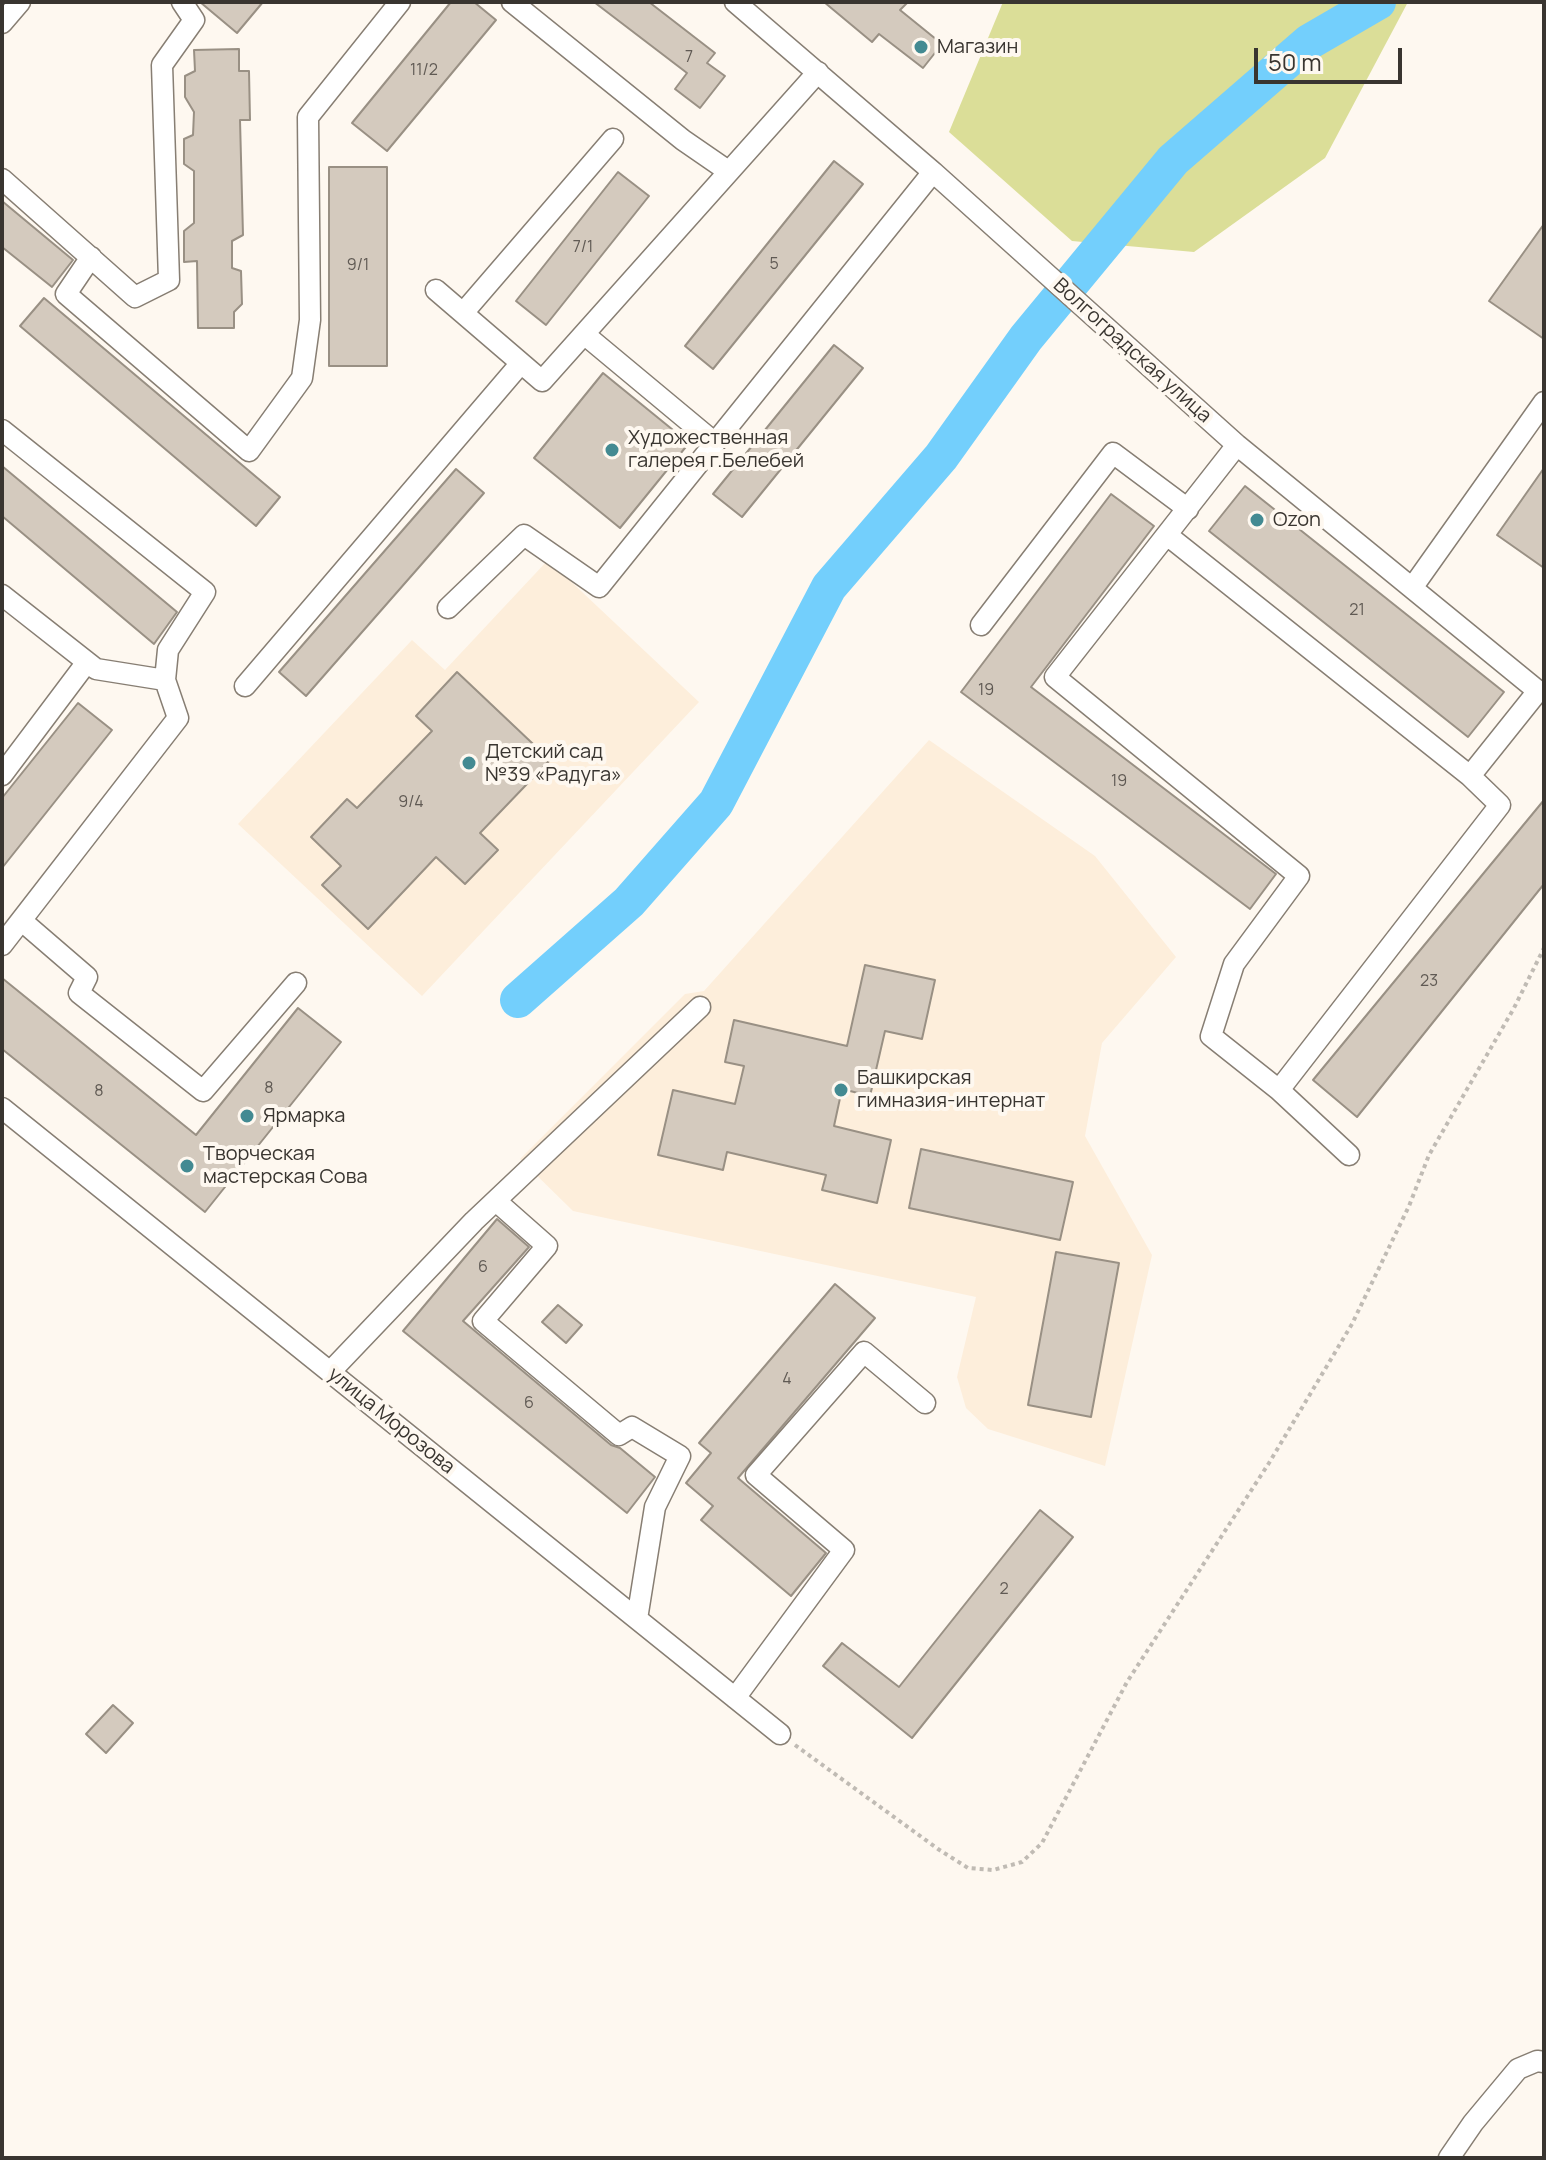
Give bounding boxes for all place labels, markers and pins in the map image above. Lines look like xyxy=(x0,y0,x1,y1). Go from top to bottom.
place label: Магазин xyxy=(937,35,1018,59)
marker: Магазин xyxy=(912,38,930,56)
place label: Художественная галерея г.Белебей xyxy=(628,426,804,473)
marker: Художественная галерея г.Белебей xyxy=(603,441,621,459)
place label: Ozon xyxy=(1273,508,1321,532)
marker: Ozon xyxy=(1248,511,1266,529)
place label: Детский сад №39 «Радуга» xyxy=(485,740,622,787)
marker: Детский сад №39 «Радуга» xyxy=(460,754,478,772)
place label: Башкирская гимназия-интернат xyxy=(857,1066,1045,1113)
marker: Башкирская гимназия-интернат xyxy=(832,1081,850,1099)
place label: Ярмарка xyxy=(263,1104,345,1128)
marker: Ярмарка xyxy=(238,1107,256,1125)
place label: Творческая мастерская Сова xyxy=(203,1142,368,1189)
marker: Творческая мастерская Сова xyxy=(178,1157,196,1175)

